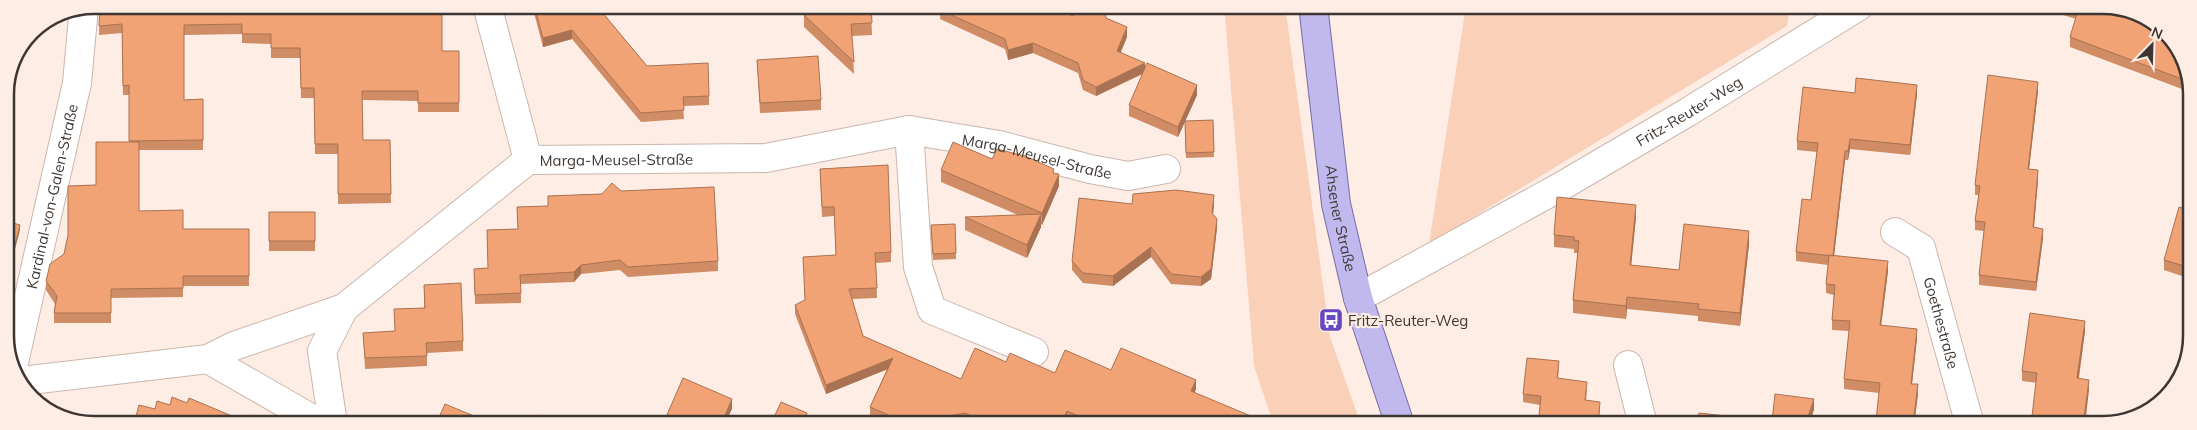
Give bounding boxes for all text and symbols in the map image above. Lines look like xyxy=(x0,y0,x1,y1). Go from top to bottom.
north arrow xyxy=(2127,20,2177,70)
text: N xyxy=(2149,23,2165,43)
street label: Fritz-Reuter-Weg xyxy=(1632,72,1745,150)
street label: Kardinal-von-Galen-Straße xyxy=(21,102,82,291)
street label: Marga-Meusel-Straße xyxy=(961,130,1113,182)
street label: Marga-Meusel-Straße xyxy=(540,149,693,169)
street label: Ahsener Straße xyxy=(1322,164,1361,273)
street label: Goethestraße xyxy=(1920,275,1963,371)
bus stop icon: Fritz-Reuter-Weg xyxy=(1318,307,1344,333)
place label: Fritz-Reuter-Weg xyxy=(1348,311,1468,330)

